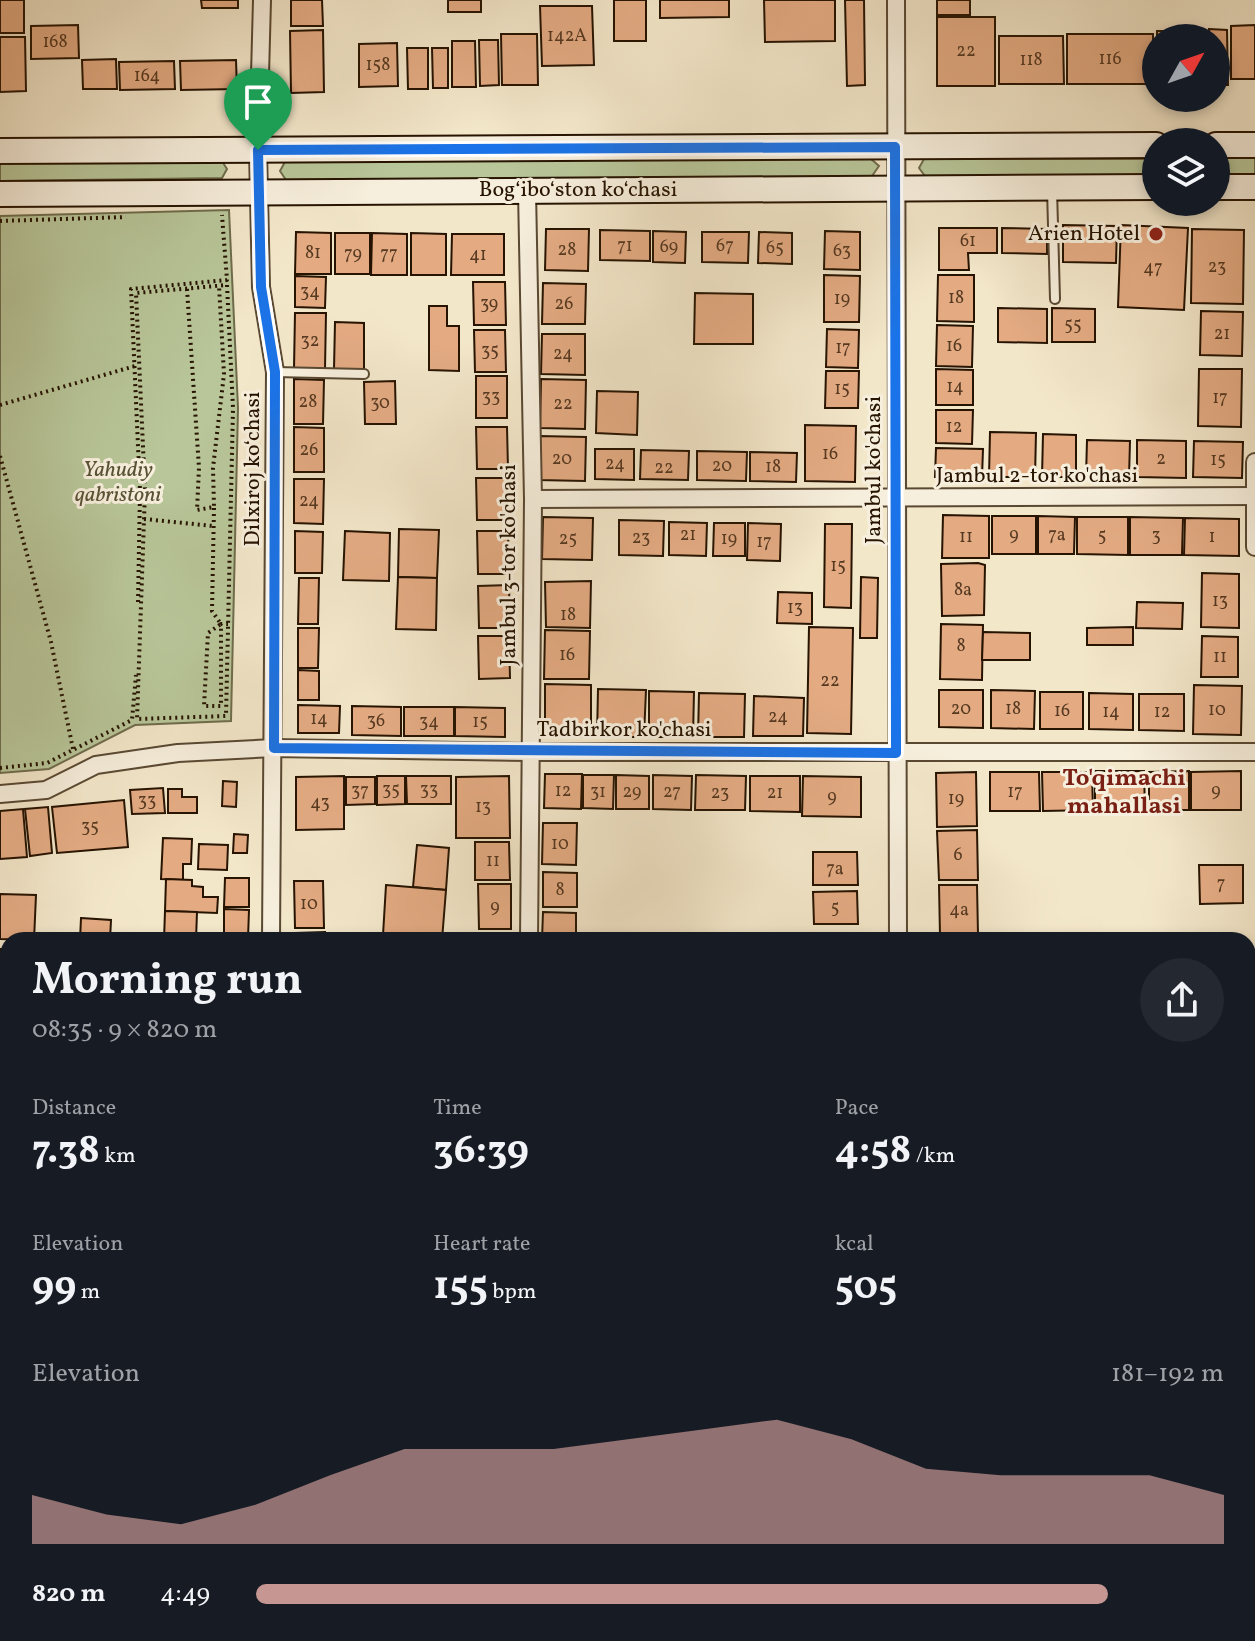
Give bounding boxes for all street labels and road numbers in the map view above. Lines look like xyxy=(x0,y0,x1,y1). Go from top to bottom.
street label: Bogʻiboʻston koʻchasi xyxy=(479,175,677,206)
street label: Dilxiroj ko‘chasi xyxy=(238,392,269,547)
street label: Jambul ko'chasi xyxy=(859,396,890,544)
street label: Jambul 2-tor ko'chasi xyxy=(936,461,1138,492)
street label: Jambul 3-tor ko'chasi xyxy=(494,464,525,666)
street label: Tadbirkor ko'chasi xyxy=(537,715,711,746)

